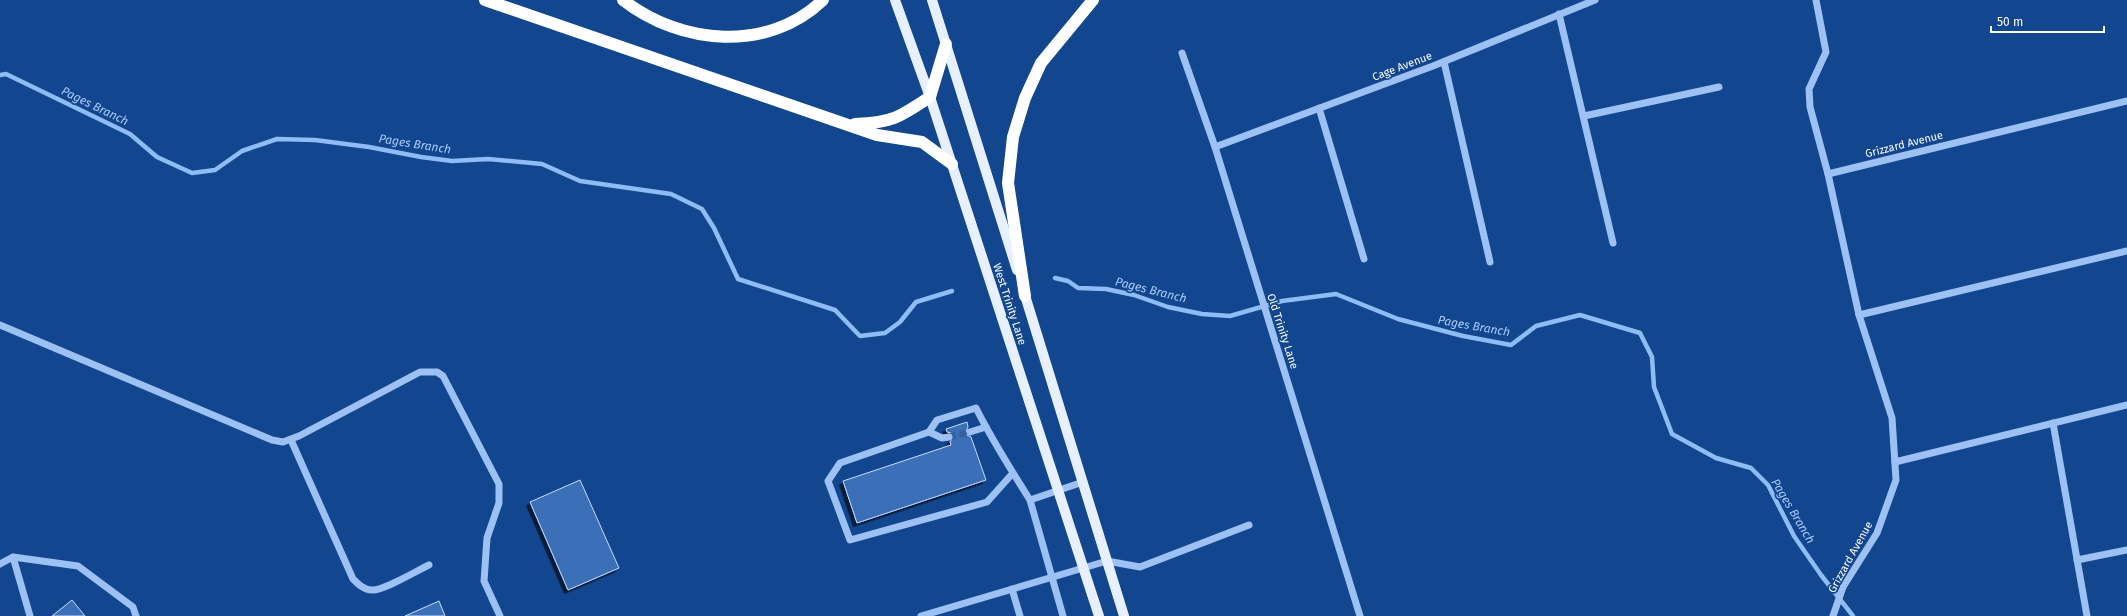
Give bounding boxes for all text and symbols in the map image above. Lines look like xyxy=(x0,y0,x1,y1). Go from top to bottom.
scale bar xyxy=(1991,8,2104,34)
text: 50 m xyxy=(1997,15,2023,29)
street label: Cage Avenue xyxy=(1370,49,1434,84)
water label: Pages Branch xyxy=(59,84,131,128)
street label: Grizzard Avenue xyxy=(1864,129,1944,160)
water label: Pages Branch xyxy=(378,131,452,157)
street label: West Trinity Lane xyxy=(990,262,1029,347)
water label: Pages Branch xyxy=(1114,274,1188,306)
street label: Old Trinity Lane xyxy=(1264,292,1301,371)
water label: Pages Branch xyxy=(1437,313,1511,339)
water label: Pages Branch xyxy=(1768,476,1818,546)
street label: Grizzard Avenue xyxy=(1825,519,1875,595)

